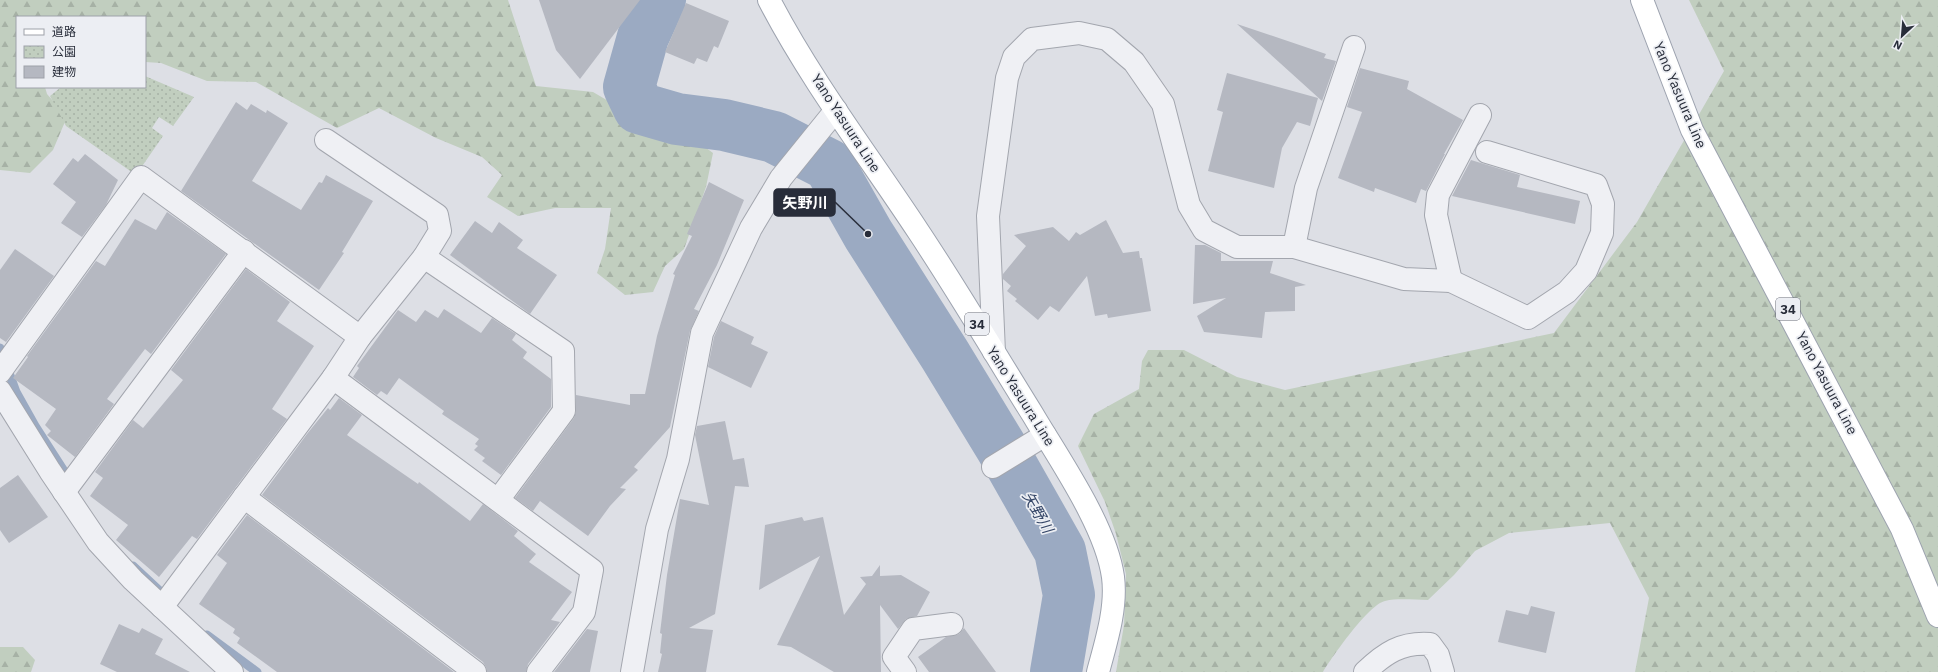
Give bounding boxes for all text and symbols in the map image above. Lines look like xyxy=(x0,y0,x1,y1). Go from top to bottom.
legend xyxy=(16,16,146,88)
north arrow xyxy=(1882,16,1922,56)
text: 道路 xyxy=(52,24,76,39)
text: N xyxy=(1891,37,1904,53)
street label: Yano Yasuura Line xyxy=(1649,39,1711,151)
text: 公園 xyxy=(52,44,76,59)
text: 建物 xyxy=(52,64,76,79)
street label: Yano Yasuura Line xyxy=(807,70,885,176)
callout: 矢野川 xyxy=(774,189,835,216)
text: 矢野川 xyxy=(782,193,828,212)
road number: 34 xyxy=(1776,298,1800,320)
road number: 34 xyxy=(965,313,989,335)
street label: Yano Yasuura Line xyxy=(1792,328,1862,438)
street label: Yano Yasuura Line xyxy=(983,343,1059,449)
water label: 矢野川 xyxy=(1019,488,1058,538)

